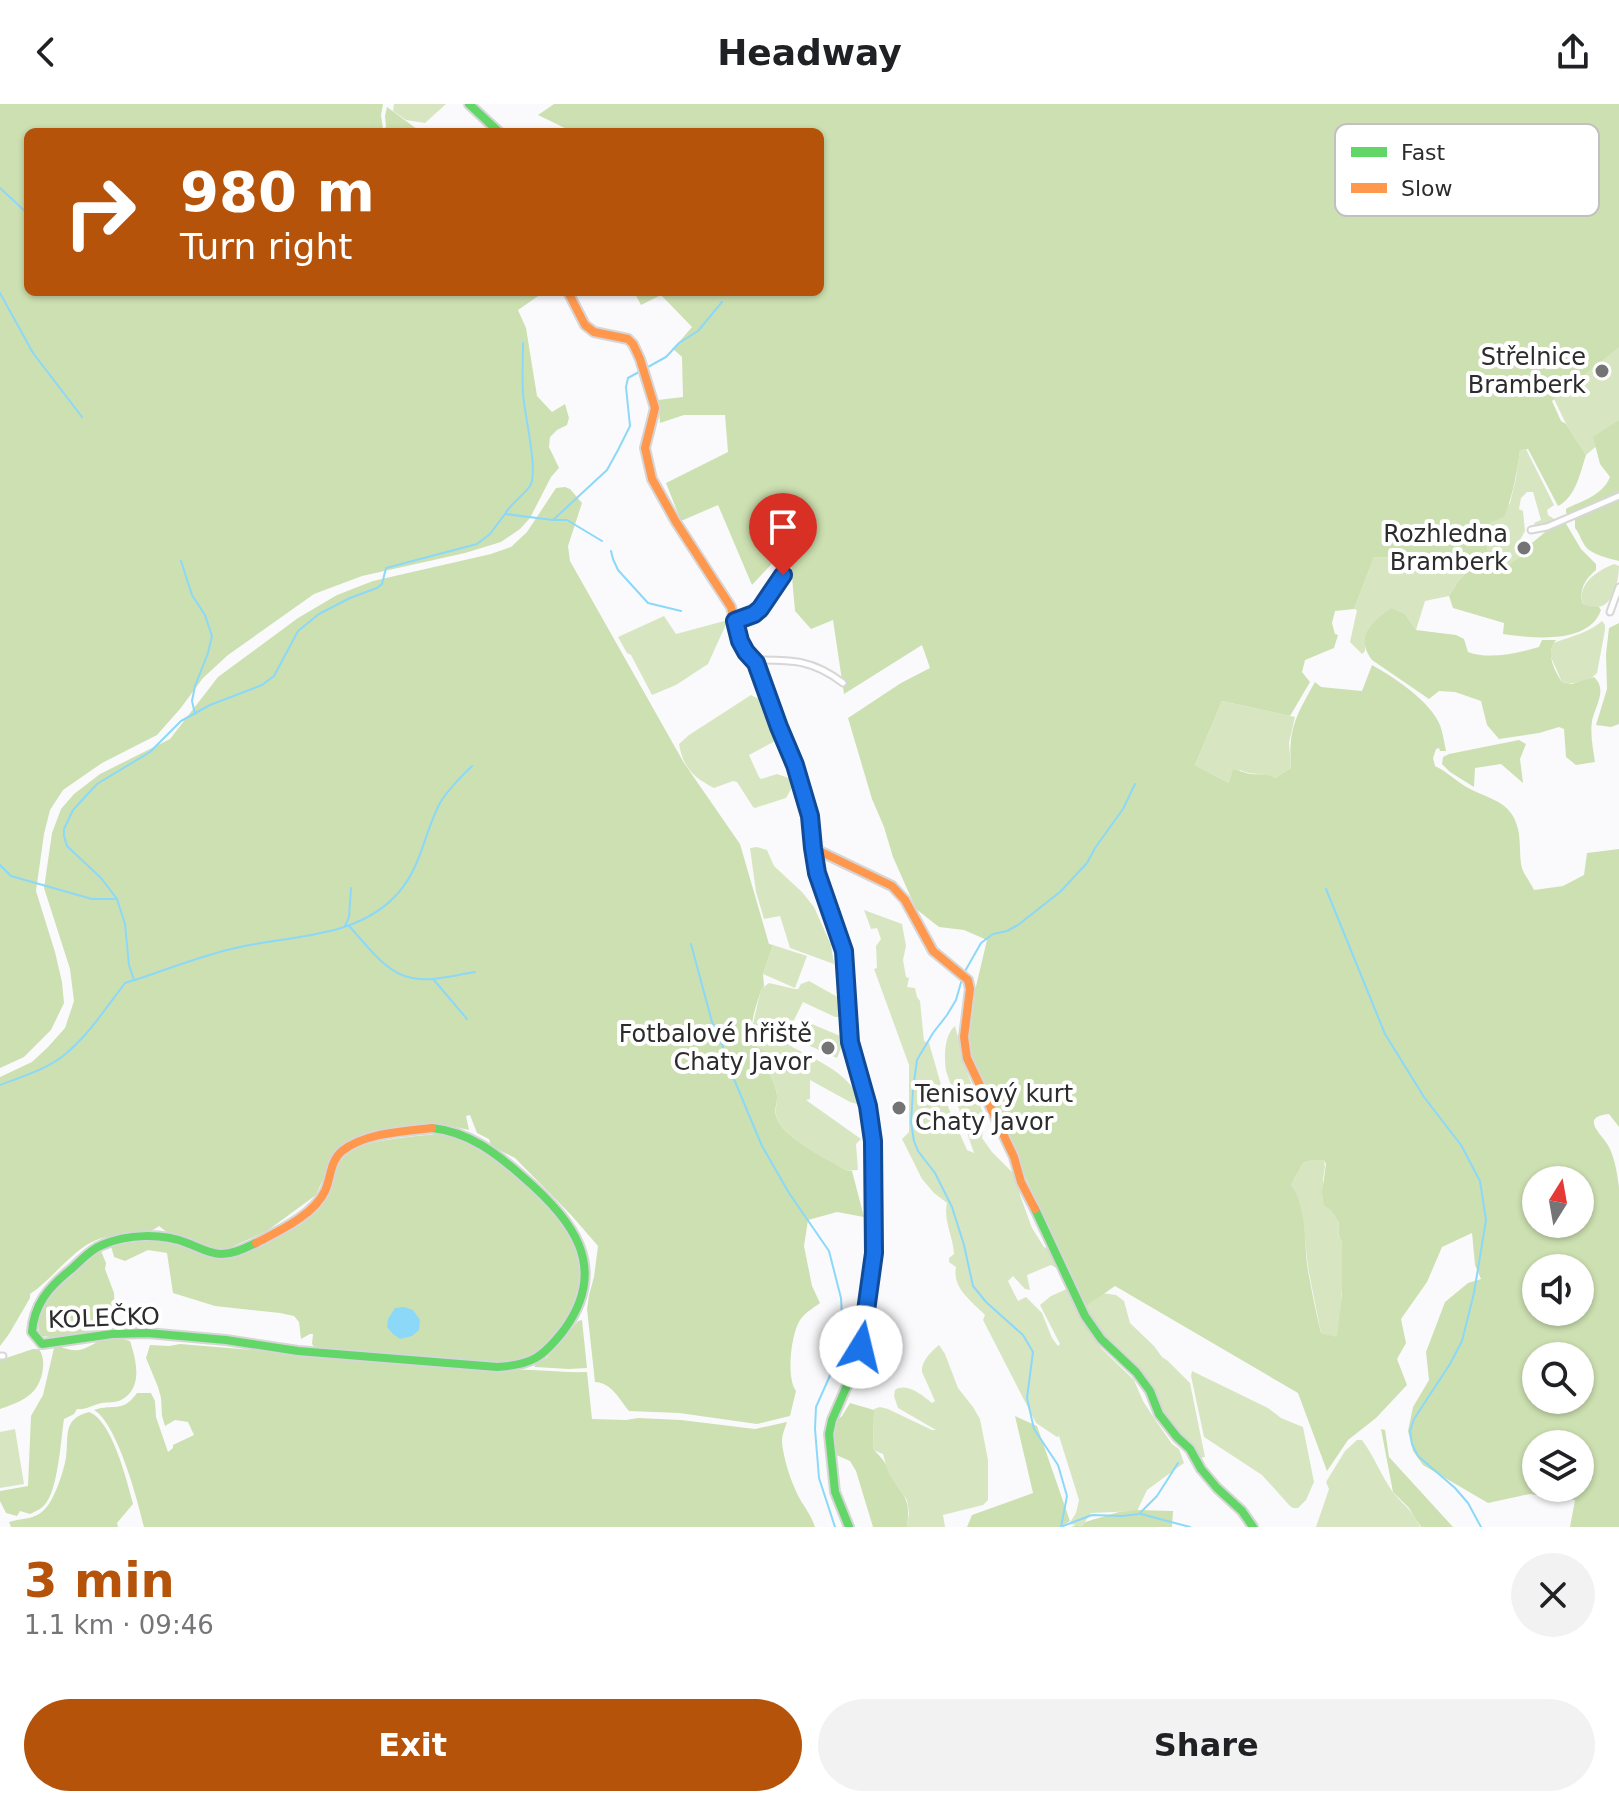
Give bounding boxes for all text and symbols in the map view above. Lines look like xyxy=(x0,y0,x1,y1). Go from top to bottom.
icon: back xyxy=(24,30,68,74)
icon: share xyxy=(1551,30,1595,74)
text: Headway xyxy=(717,32,902,73)
legend xyxy=(1335,124,1599,216)
text: Fast xyxy=(1401,140,1446,165)
text: 980 m xyxy=(180,159,375,224)
icon: right xyxy=(48,160,152,264)
text: Slow xyxy=(1401,176,1453,201)
text: Turn right xyxy=(180,226,352,267)
place label: Střelnice Bramberk xyxy=(1468,343,1586,399)
marker: Střelnice Bramberk xyxy=(1593,362,1611,380)
pin xyxy=(749,493,817,575)
icon: arrive xyxy=(761,505,805,549)
place label: Rozhledna Bramberk xyxy=(1383,520,1508,576)
marker: Rozhledna Bramberk xyxy=(1515,539,1533,557)
place label: Fotbalové hřiště Chaty Javor xyxy=(619,1020,812,1076)
marker: Fotbalové hřiště Chaty Javor xyxy=(819,1039,837,1057)
place label: Tenisový kurt Chaty Javor xyxy=(914,1080,1073,1136)
marker: Tenisový kurt Chaty Javor xyxy=(890,1099,908,1117)
north arrow xyxy=(1522,1166,1594,1238)
map controls xyxy=(1522,1166,1594,1502)
button: sound xyxy=(1522,1254,1594,1326)
street label: KOLEČKO xyxy=(48,1300,160,1334)
position arrow xyxy=(819,1305,903,1389)
button: search xyxy=(1522,1342,1594,1414)
button: layers xyxy=(1522,1430,1594,1502)
text: 3 min xyxy=(24,1552,175,1608)
button: close xyxy=(1511,1553,1595,1637)
text: 1.1 km · 09:46 xyxy=(24,1610,214,1640)
button: Exit xyxy=(24,1699,802,1791)
button: Share xyxy=(818,1699,1595,1791)

